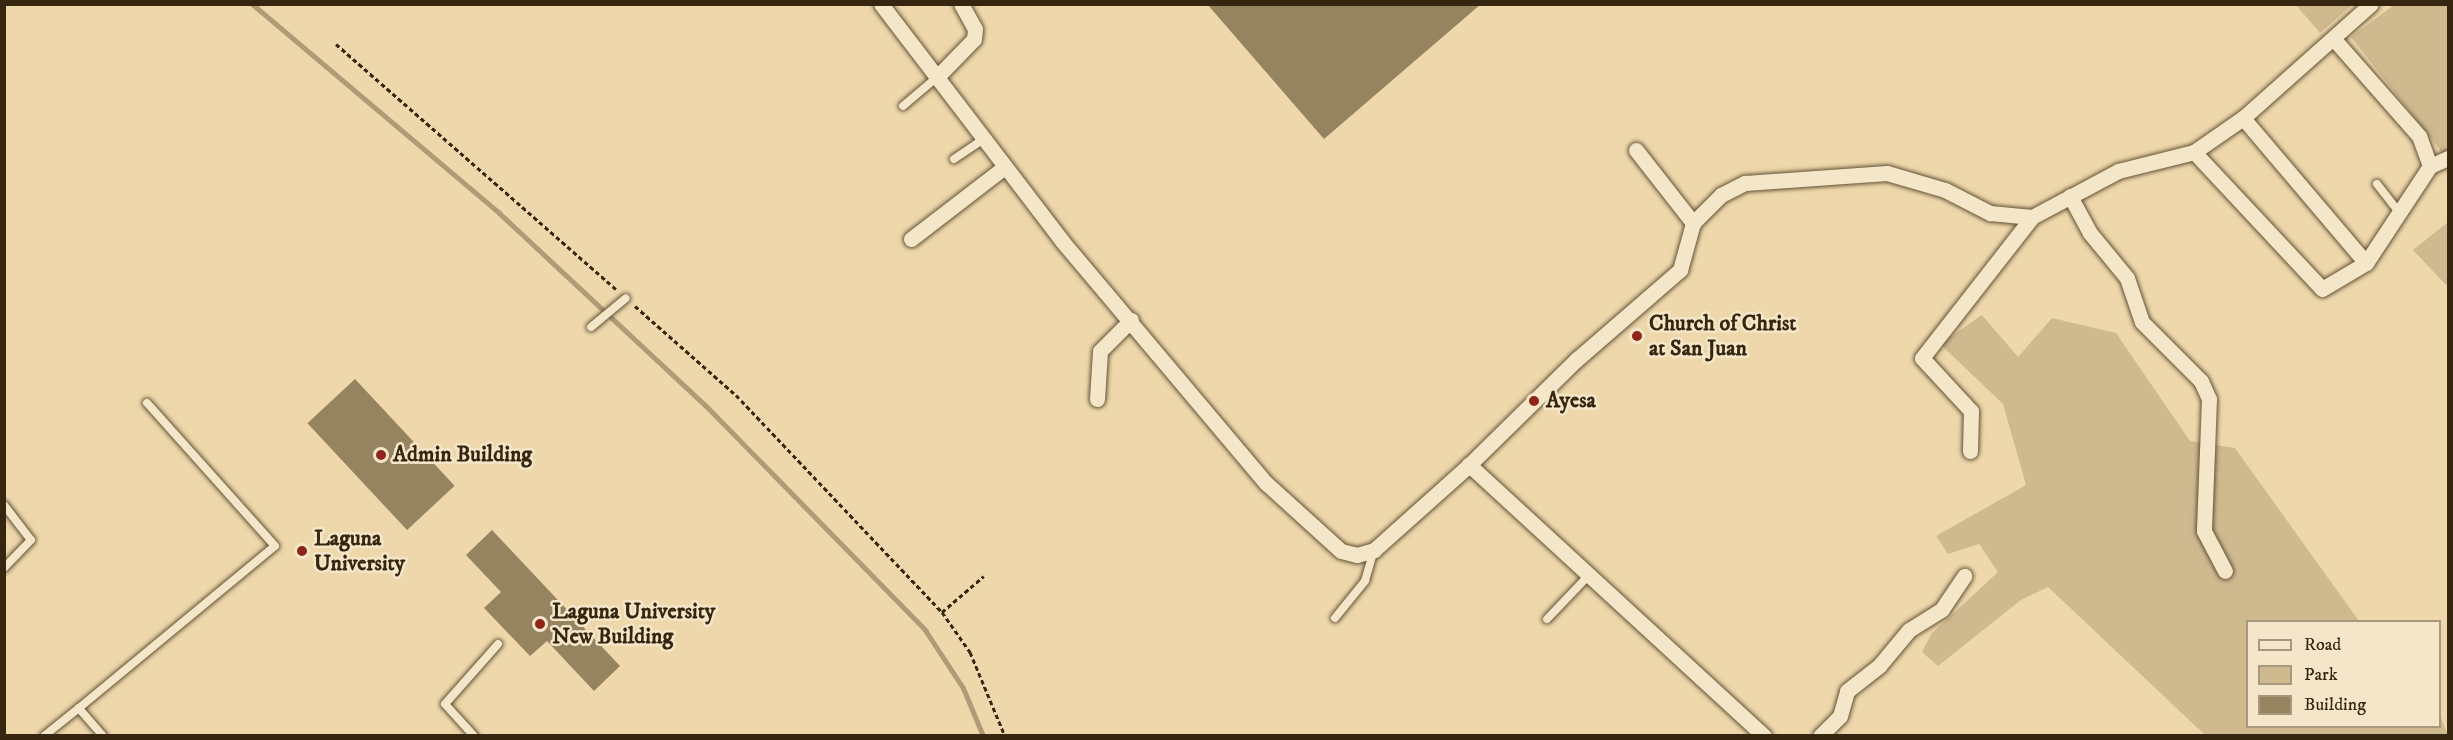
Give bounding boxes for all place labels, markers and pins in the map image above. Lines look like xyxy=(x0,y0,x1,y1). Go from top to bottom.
place label: Church of Christ at San Juan xyxy=(1649,310,1796,362)
marker: Church of Christ at San Juan xyxy=(1630,329,1644,343)
place label: Ayesa xyxy=(1546,388,1596,414)
marker: Ayesa xyxy=(1527,394,1541,408)
place label: Admin Building xyxy=(393,442,532,468)
marker: Admin Building xyxy=(374,448,388,462)
place label: Laguna University xyxy=(314,525,405,576)
marker: Laguna University xyxy=(295,544,309,558)
place label: Laguna University New Building xyxy=(552,598,715,650)
marker: Laguna University New Building xyxy=(533,617,547,631)

